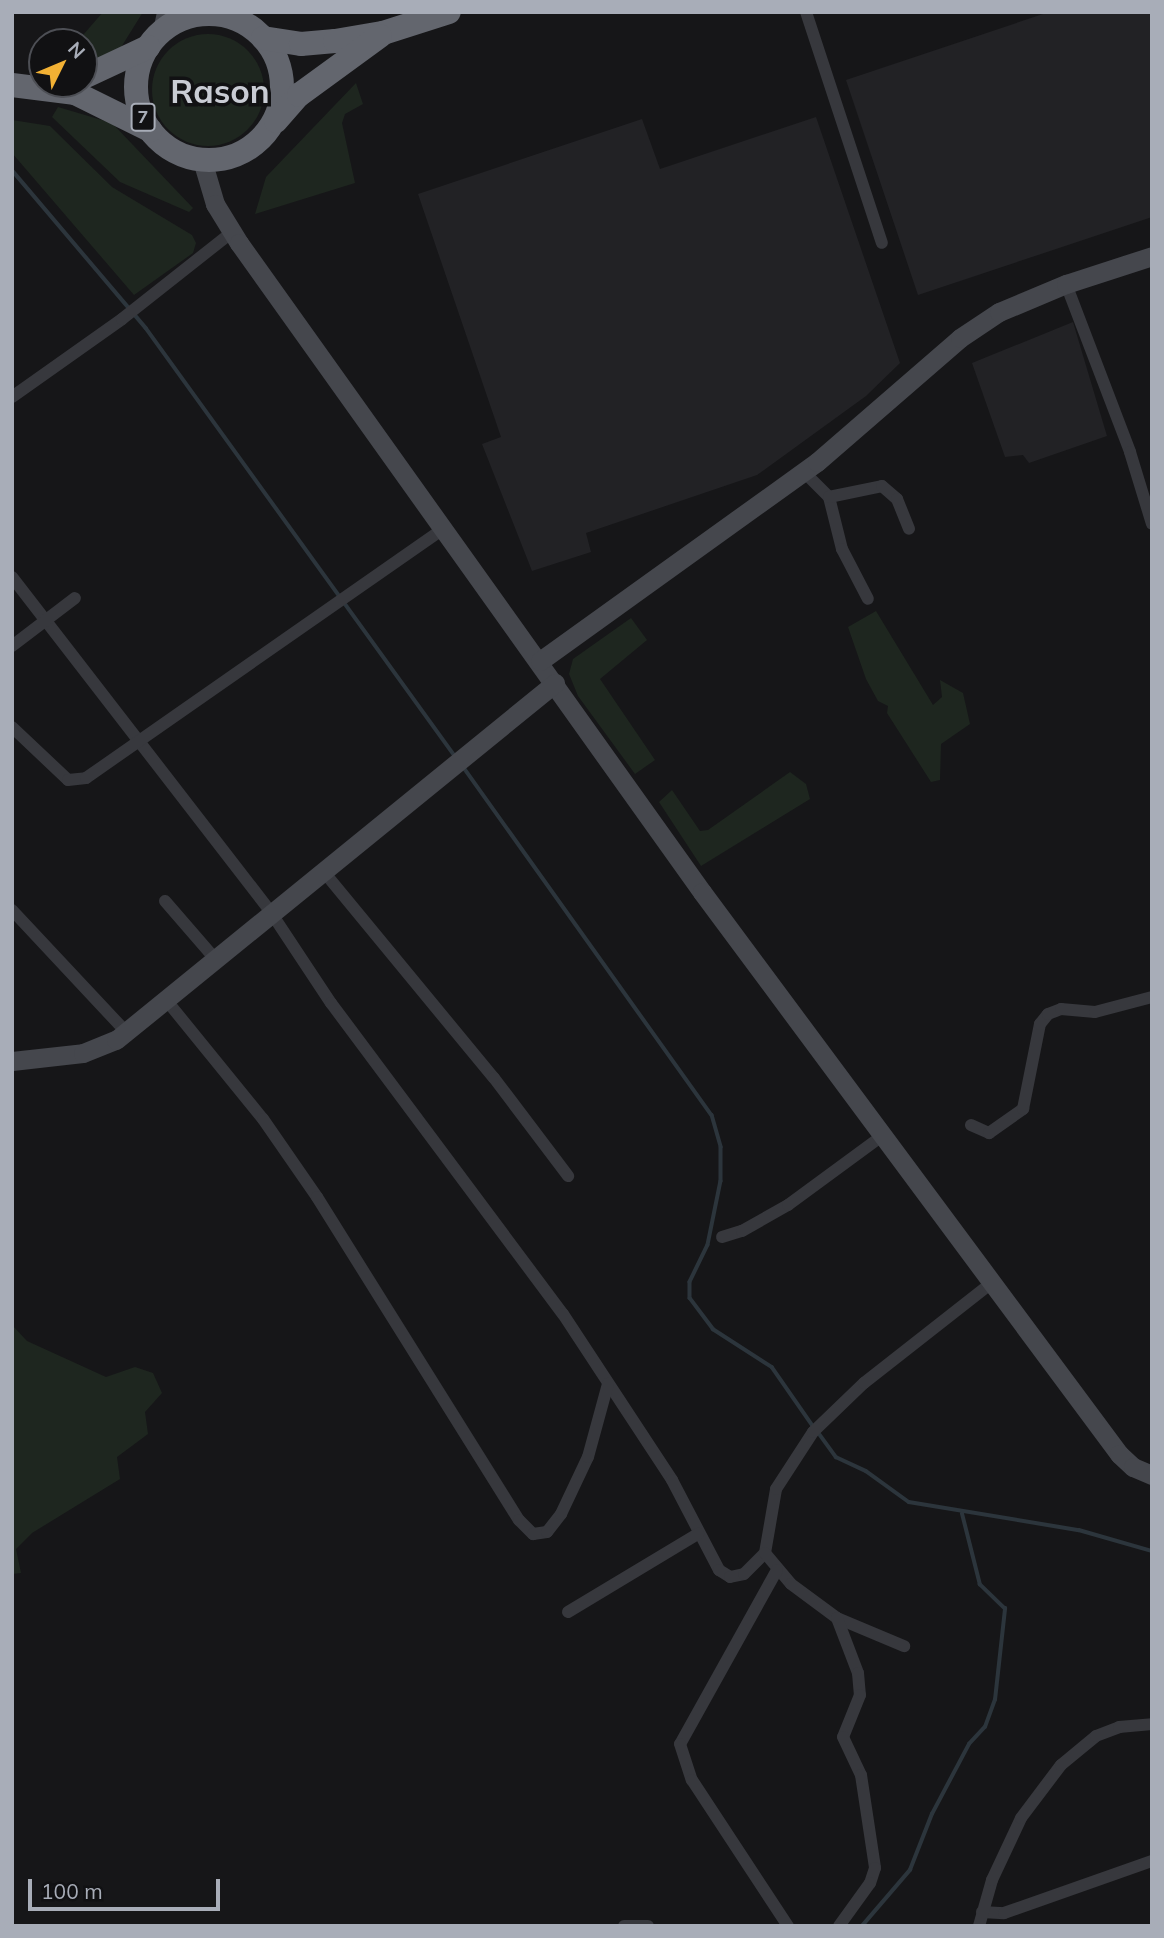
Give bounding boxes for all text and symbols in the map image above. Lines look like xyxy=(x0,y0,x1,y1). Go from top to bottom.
north arrow xyxy=(28,28,98,98)
text: N xyxy=(63,37,91,63)
district label: Rason xyxy=(170,71,270,111)
road number: 7 xyxy=(129,103,157,132)
scale bar xyxy=(32,1864,224,1908)
text: 100 m xyxy=(41,1878,103,1904)

